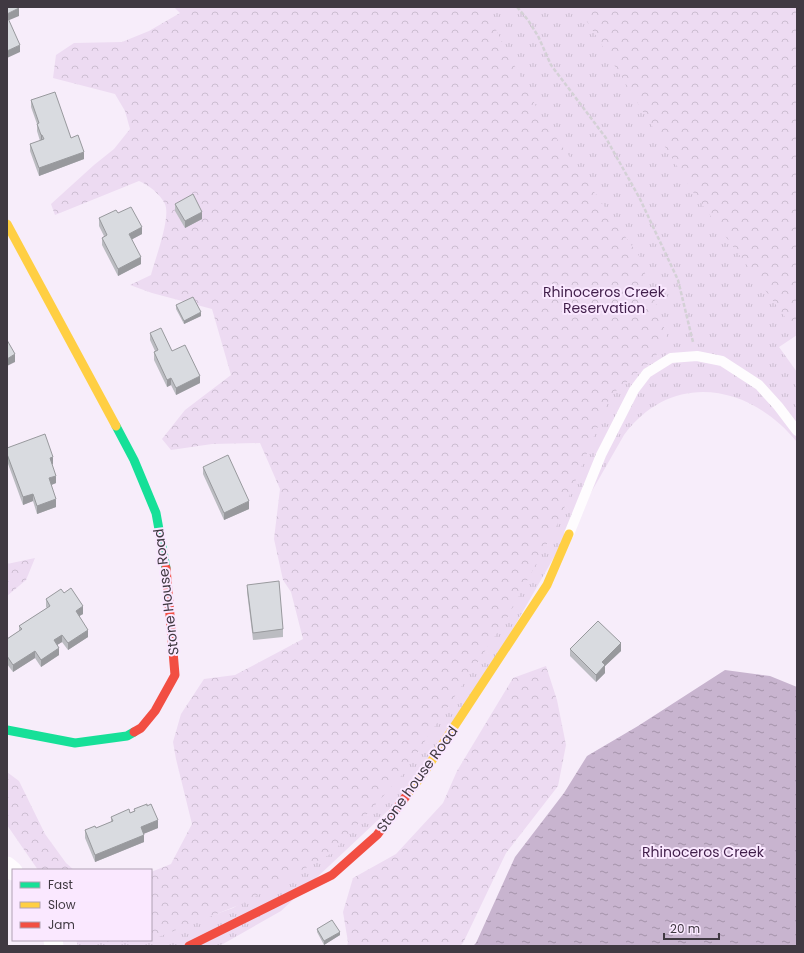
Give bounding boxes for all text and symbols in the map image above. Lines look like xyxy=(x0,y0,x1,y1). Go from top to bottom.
park label: Rhinoceros Creek Reservation xyxy=(543,282,666,318)
street label: Stone House Road xyxy=(148,528,184,656)
street label: Stone house Road xyxy=(372,722,462,836)
park label: Rhinoceros Creek xyxy=(642,842,765,862)
legend xyxy=(12,869,152,941)
text: Fast xyxy=(48,876,73,893)
text: Slow xyxy=(48,896,76,913)
scale bar xyxy=(664,915,719,941)
text: Jam xyxy=(48,916,75,933)
text: 20 m xyxy=(670,920,700,937)

